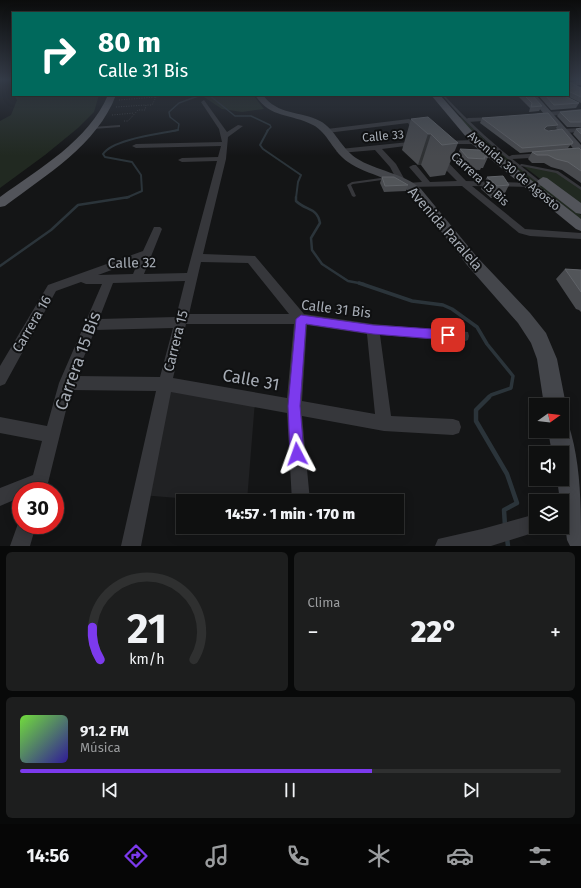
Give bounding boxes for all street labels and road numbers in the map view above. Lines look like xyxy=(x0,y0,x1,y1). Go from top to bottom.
street label: Calle 33 xyxy=(362,127,404,145)
street label: Avenida 30 de Agosto xyxy=(465,128,563,214)
street label: Carrera 13 Bis xyxy=(448,149,512,209)
street label: Avenida Paralela xyxy=(404,184,486,274)
street label: Calle 32 xyxy=(108,254,156,272)
street label: Carrera 16 xyxy=(9,292,55,356)
street label: Calle 31 Bis xyxy=(300,296,372,322)
street label: Carrera 15 Bis xyxy=(50,309,106,413)
street label: Carrera 15 xyxy=(160,309,192,373)
street label: Calle 31 xyxy=(221,365,281,395)

